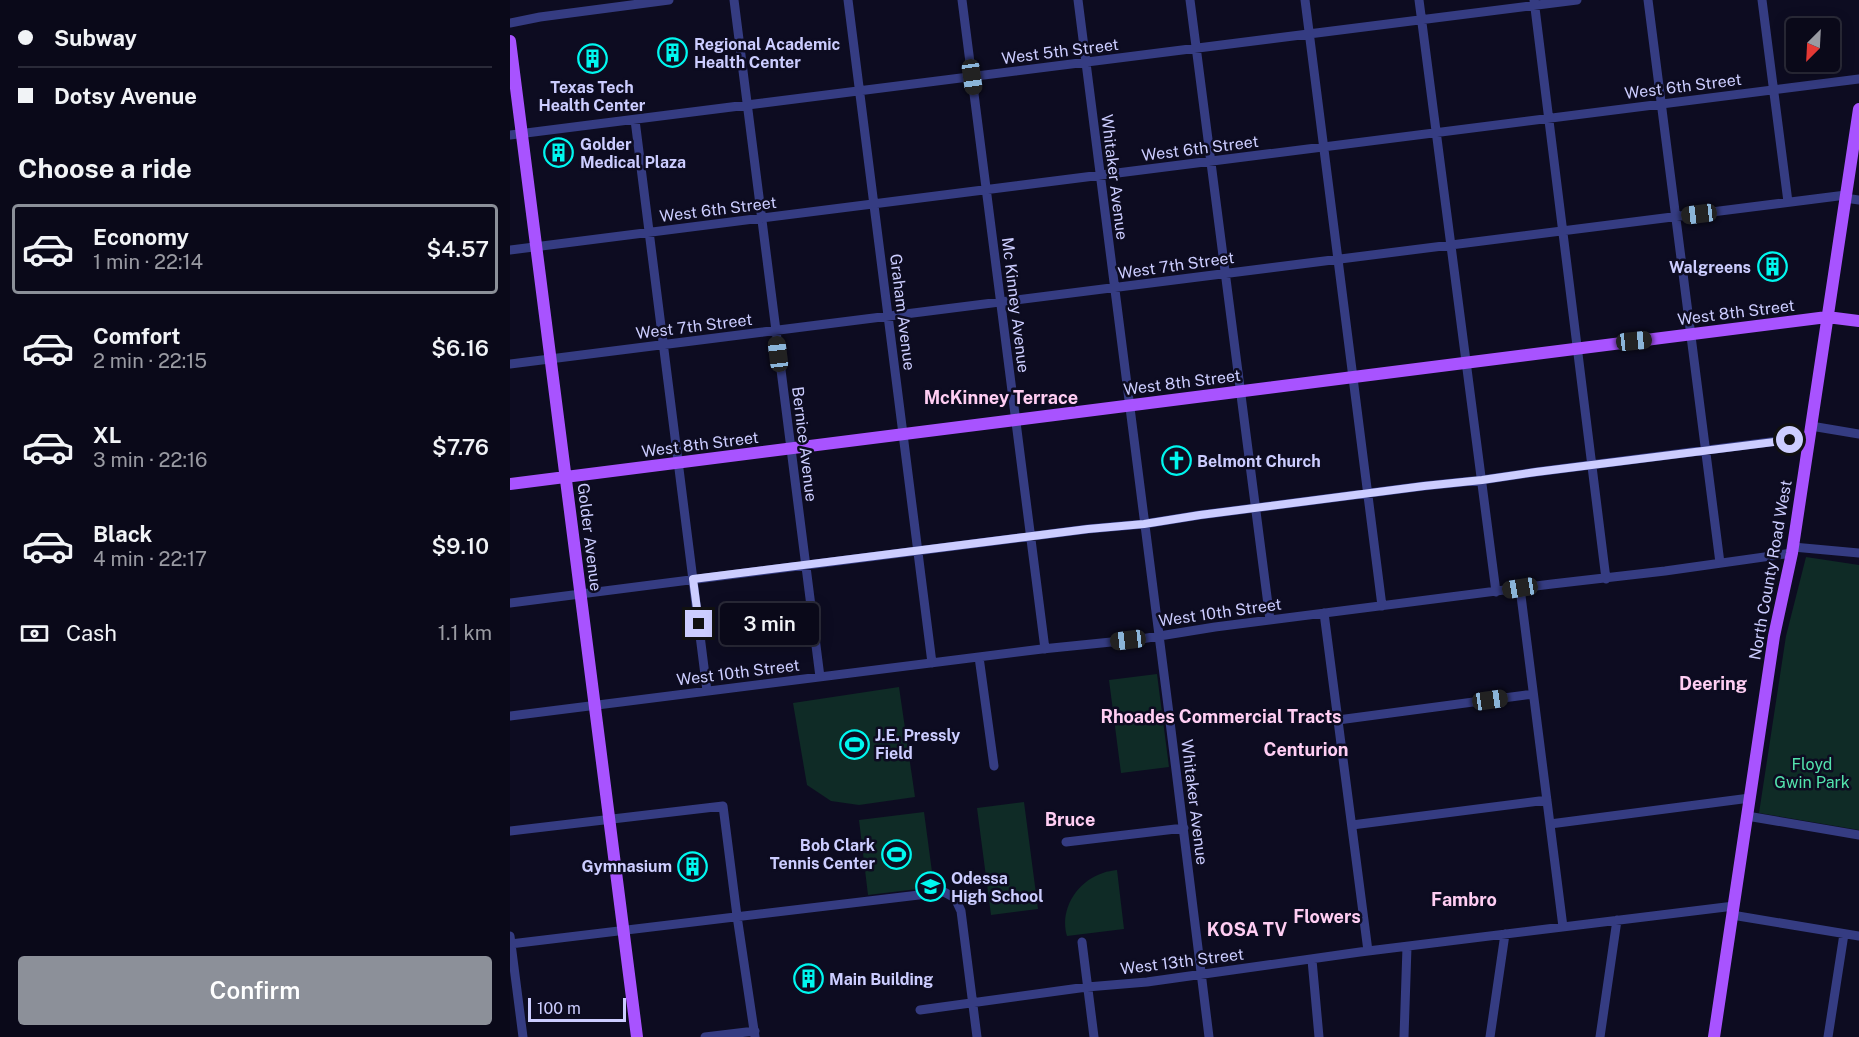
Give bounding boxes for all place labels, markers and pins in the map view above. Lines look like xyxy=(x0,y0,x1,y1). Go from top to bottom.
place label: Regional Academic Health Center xyxy=(694,35,841,72)
building icon: Regional Academic Health Center xyxy=(657,37,689,69)
building icon: Texas Tech Health Center xyxy=(576,43,608,75)
place label: Texas Tech Health Center xyxy=(539,78,646,115)
place label: Golder Medical Plaza xyxy=(580,135,686,172)
building icon: Golder Medical Plaza xyxy=(543,137,575,169)
building icon: Walgreens xyxy=(1756,251,1788,283)
place label: Walgreens xyxy=(1669,258,1751,277)
church icon: Belmont Church xyxy=(1160,445,1192,477)
place label: Belmont Church xyxy=(1197,452,1321,471)
place label: J.E. Pressly Field xyxy=(875,726,960,763)
sports icon: J.E. Pressly Field xyxy=(838,728,870,760)
place label: Bob Clark Tennis Center xyxy=(770,836,875,873)
sports icon: Bob Clark Tennis Center xyxy=(880,838,912,870)
building icon: Gymnasium xyxy=(677,850,709,882)
place label: Gymnasium xyxy=(582,857,672,876)
place label: Odessa High School xyxy=(951,869,1044,906)
school or university icon: Odessa High School xyxy=(914,871,946,903)
building icon: Main Building xyxy=(792,963,824,995)
place label: Main Building xyxy=(829,970,933,989)

